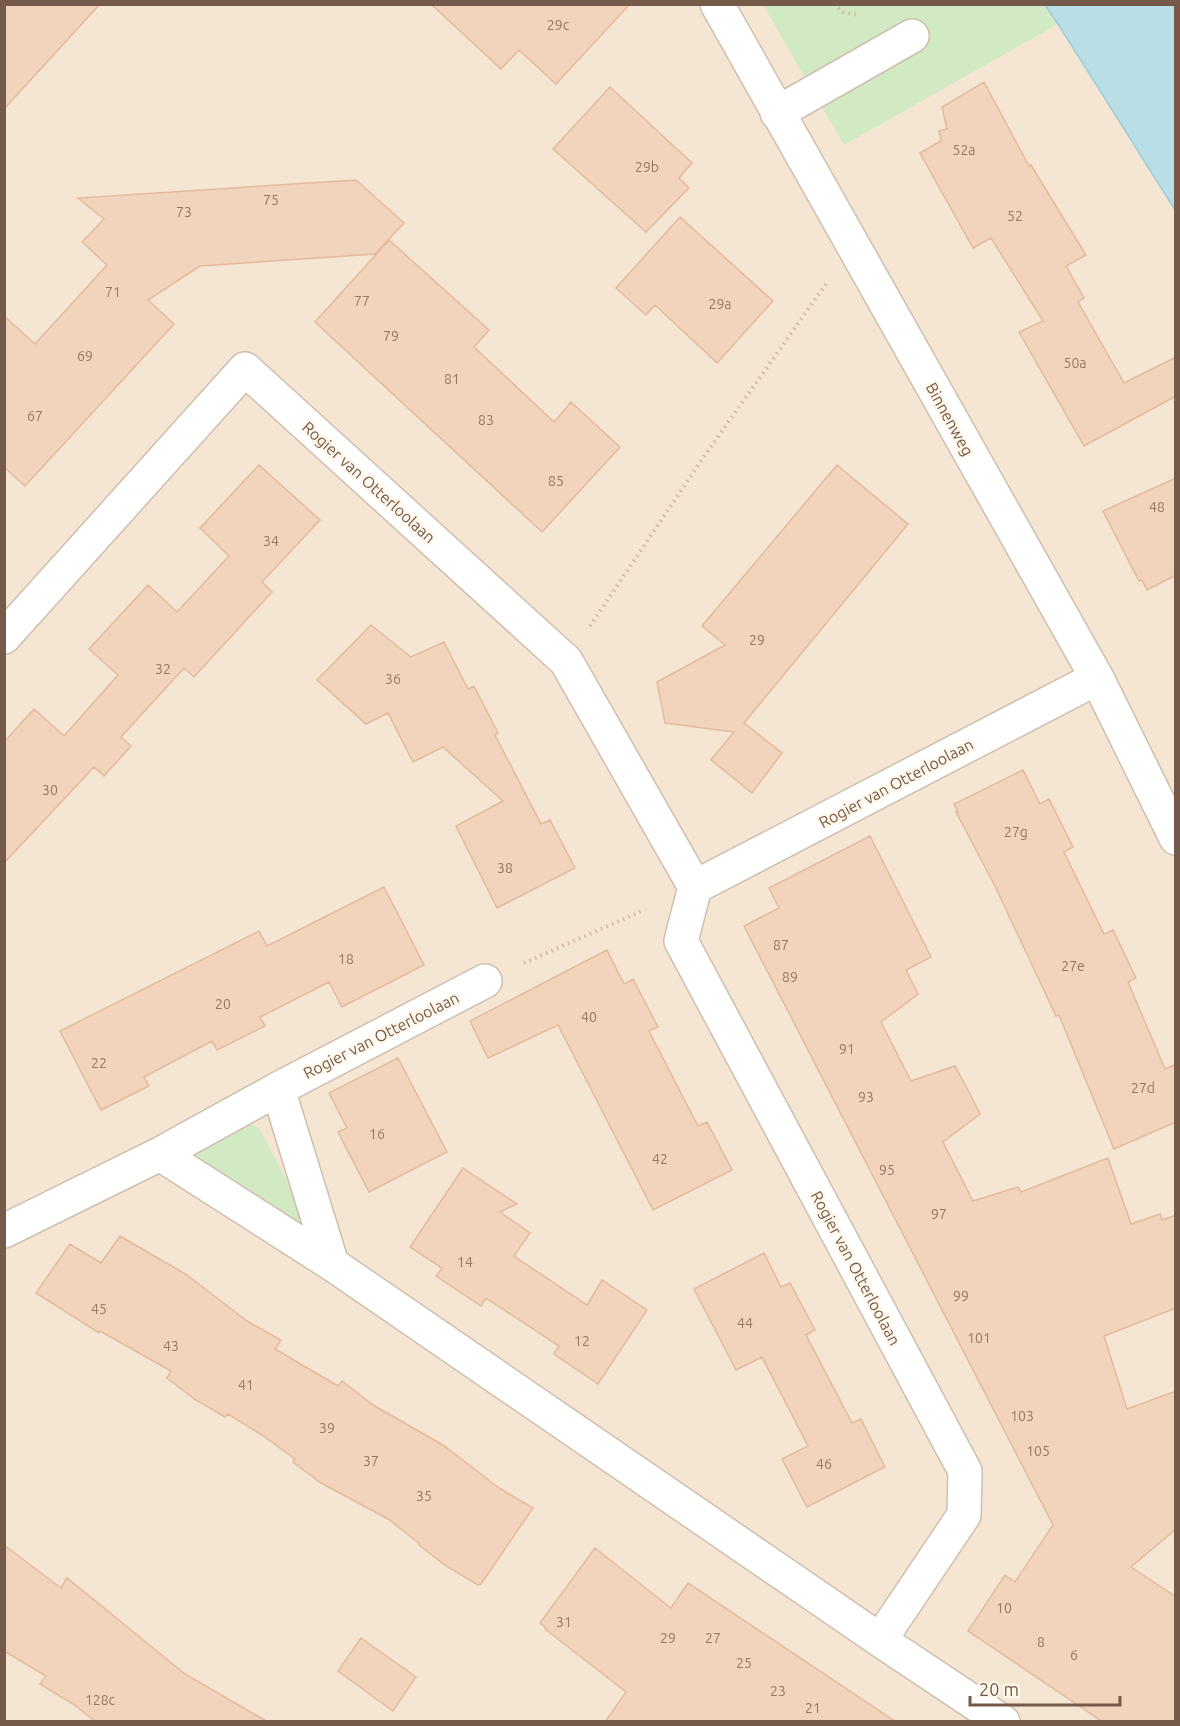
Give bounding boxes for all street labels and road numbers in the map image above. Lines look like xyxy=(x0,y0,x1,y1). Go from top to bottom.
street label: Binnenweg xyxy=(923,379,977,459)
street label: Rogier van Otterloolaan xyxy=(299,418,439,546)
street label: Rogier van Otterloolaan xyxy=(816,735,976,831)
street label: Rogier van Otterloolaan xyxy=(300,988,462,1082)
street label: Rogier van Otterloolaan xyxy=(808,1188,904,1348)

